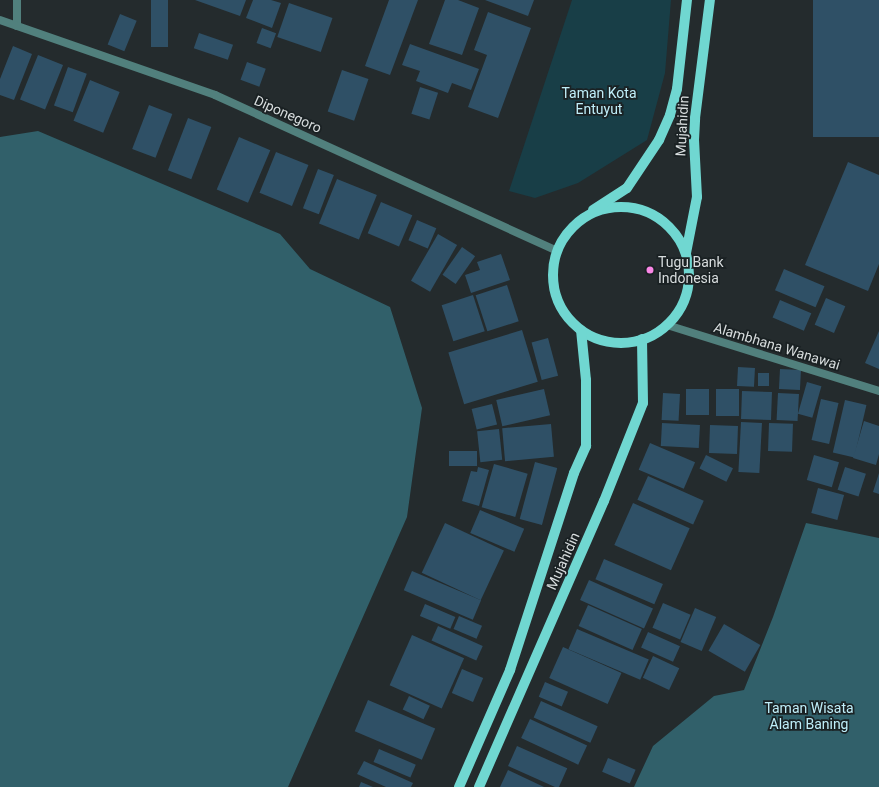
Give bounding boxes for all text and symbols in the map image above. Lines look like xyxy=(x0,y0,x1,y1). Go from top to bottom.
park label: Taman Kota Entuyut xyxy=(561,85,637,118)
street label: Diponegoro xyxy=(252,92,324,136)
street label: Mujahidin xyxy=(672,95,692,157)
place label: Tugu Bank Indonesia xyxy=(658,254,724,286)
marker: Tugu Bank Indonesia xyxy=(645,265,655,275)
street label: Alambhana Wanawai xyxy=(712,319,842,373)
street label: Mujahidin xyxy=(543,530,583,592)
park label: Taman Wisata Alam Baning xyxy=(764,700,854,732)

